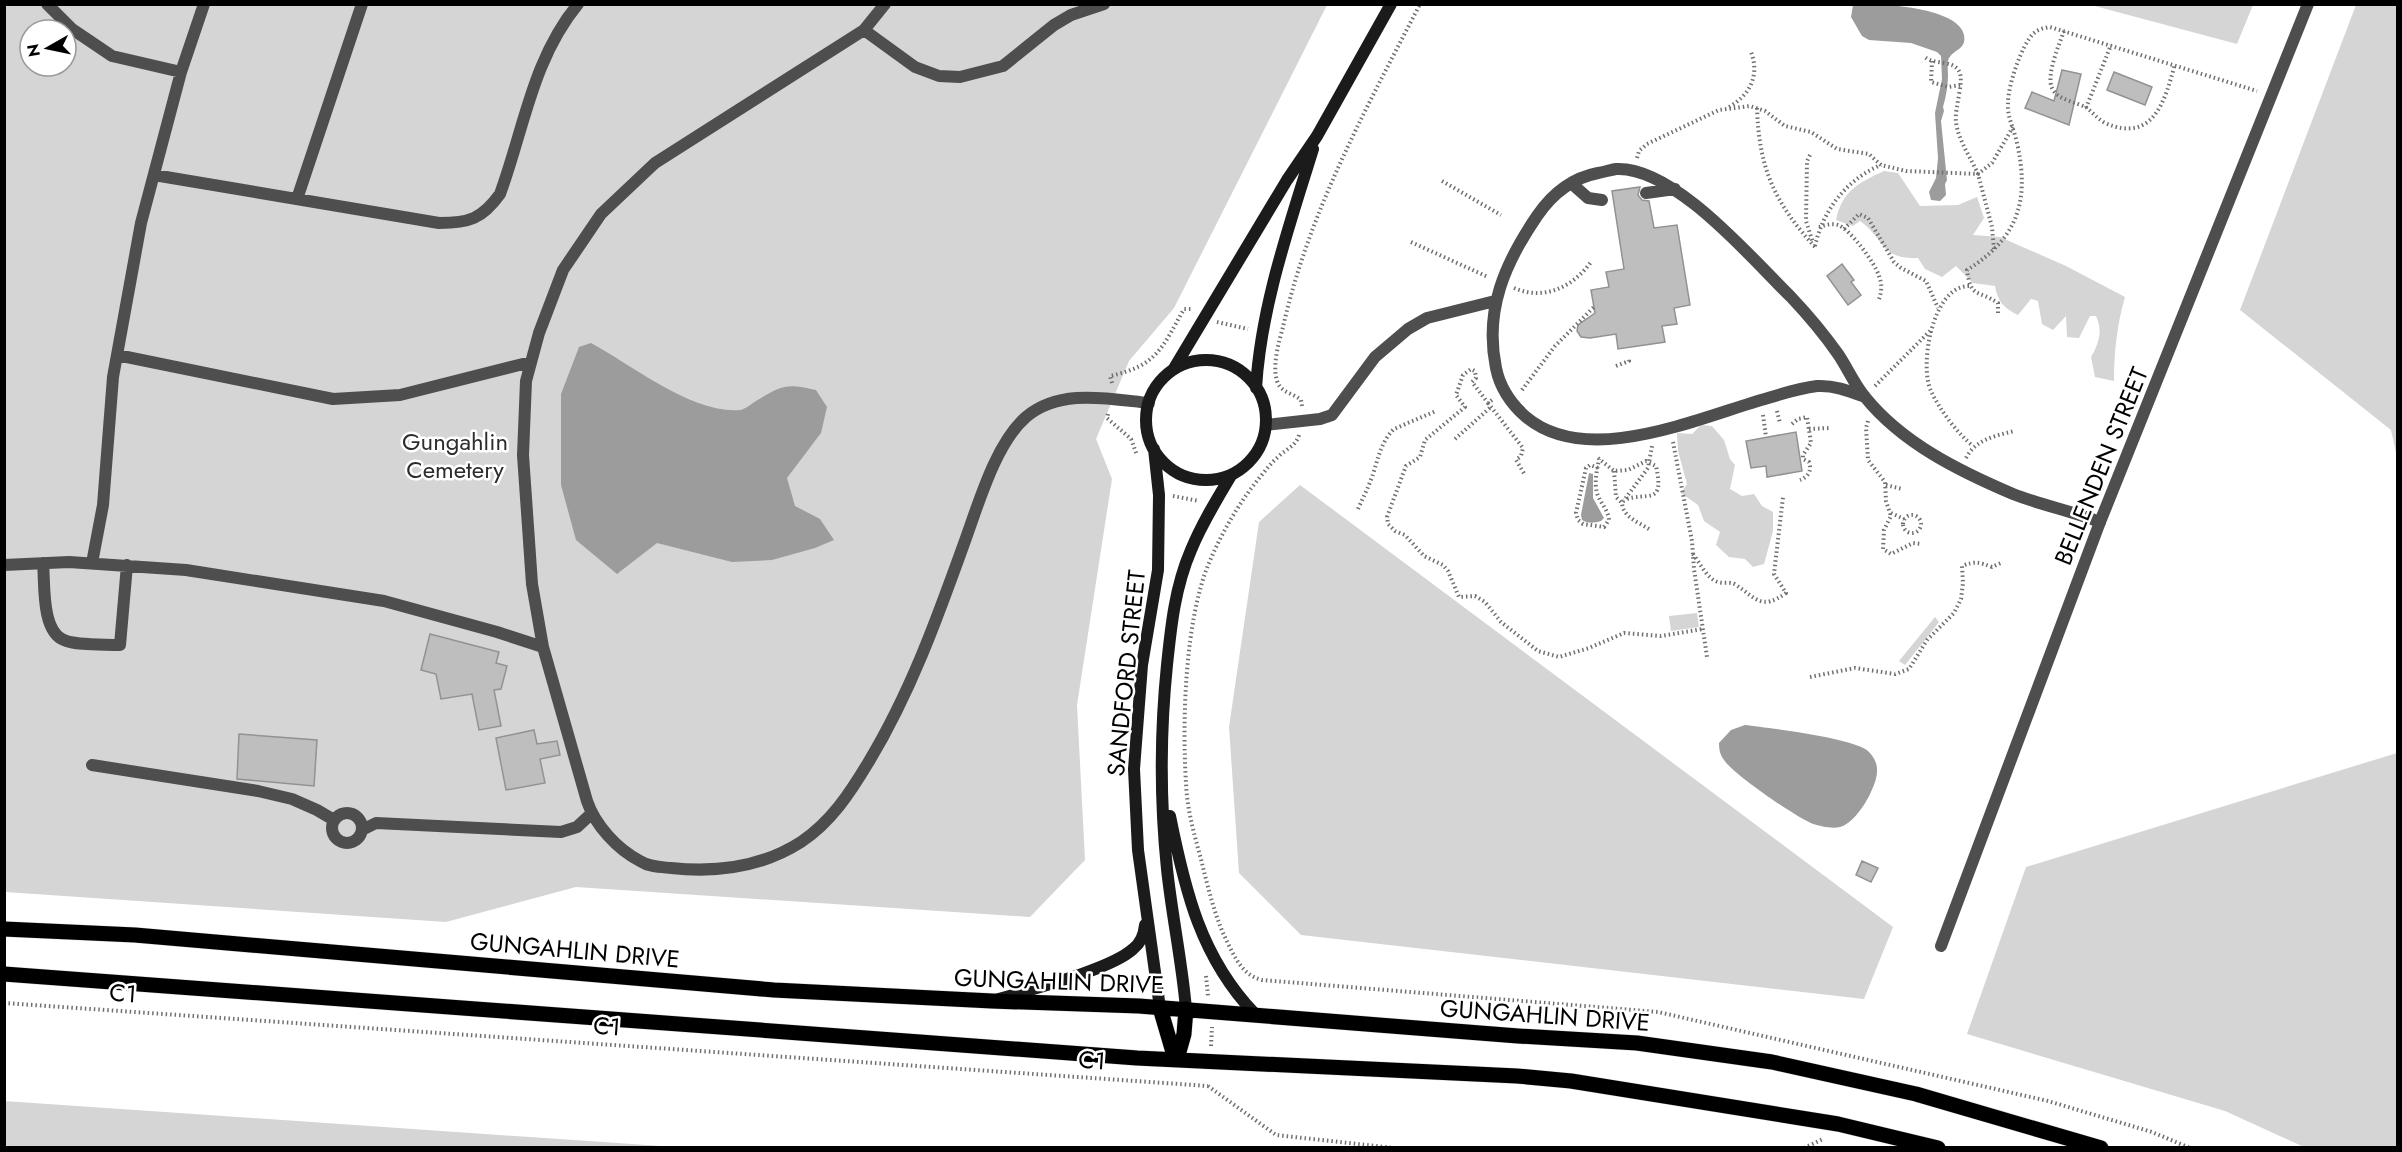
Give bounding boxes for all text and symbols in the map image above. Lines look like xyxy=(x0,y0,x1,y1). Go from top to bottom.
north arrow xyxy=(18,18,78,78)
text: N xyxy=(21,42,46,58)
street label: BELLENDEN STREET xyxy=(2045,362,2157,570)
park label: Gungahlin Cemetery xyxy=(402,424,508,487)
street label: SANDFORD STREET xyxy=(1098,568,1154,778)
street label: GUNGAHLIN DRIVE xyxy=(469,923,681,977)
street label: GUNGAHLIN DRIVE xyxy=(953,960,1165,1002)
street label: C1 xyxy=(108,975,138,1011)
street label: GUNGAHLIN DRIVE xyxy=(1439,990,1651,1040)
street label: C1 xyxy=(592,1008,622,1044)
street label: C1 xyxy=(1077,1042,1107,1078)

